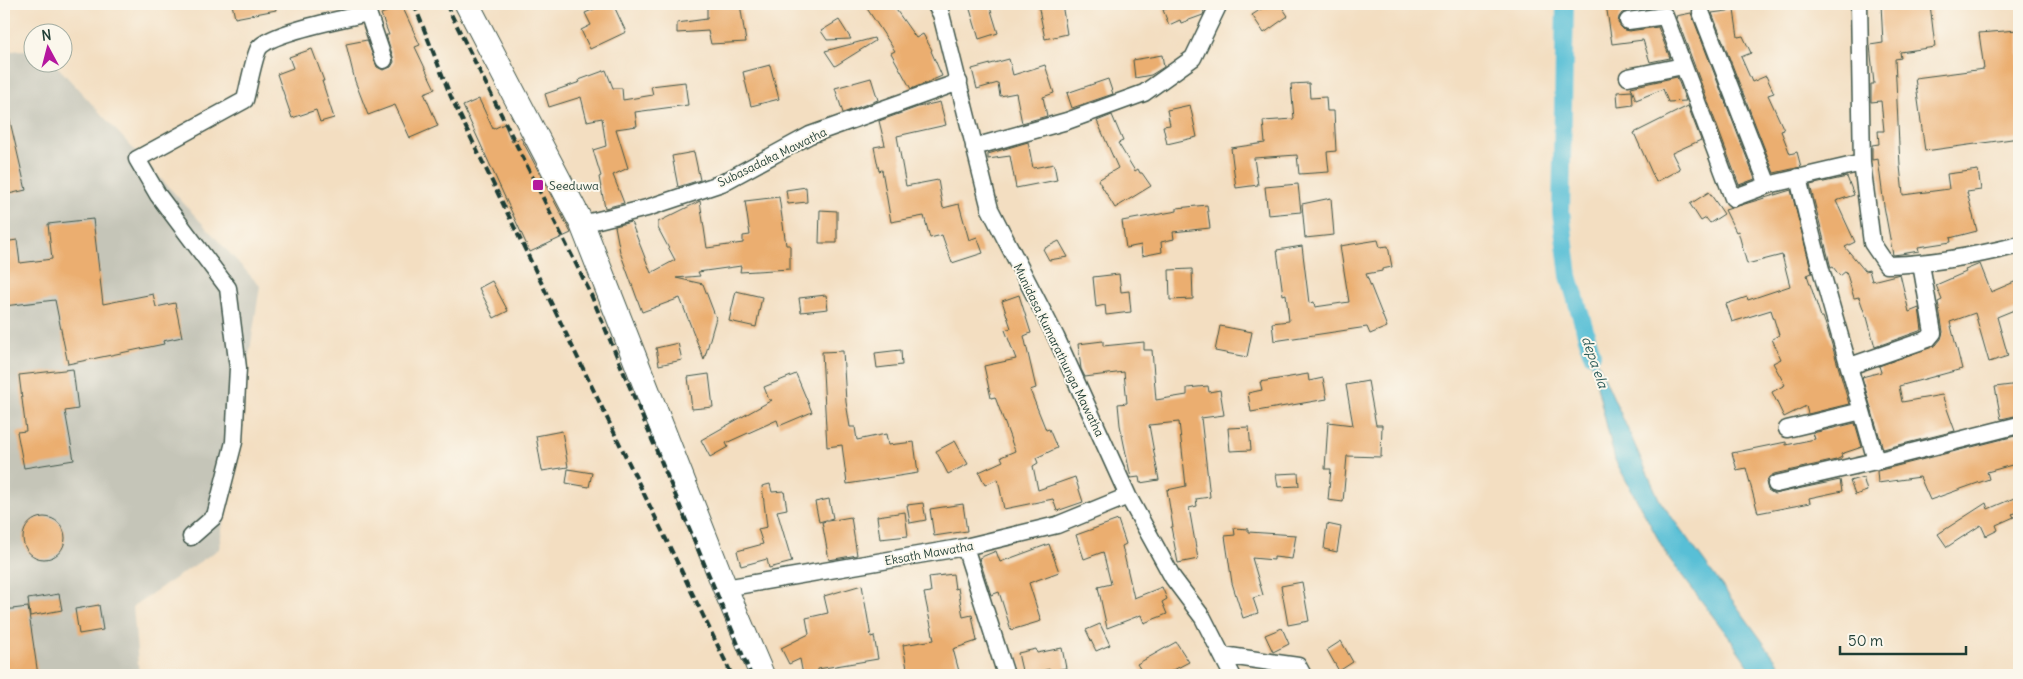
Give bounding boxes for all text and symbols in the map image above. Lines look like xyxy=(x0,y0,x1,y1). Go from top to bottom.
north arrow xyxy=(22,22,72,72)
text: N xyxy=(41,26,52,45)
street label: Subasadaka Mawatha xyxy=(715,124,829,190)
marker: Seeduwa xyxy=(531,178,545,192)
place label: Seeduwa xyxy=(549,178,599,193)
street label: Munidasa Kumarathunga Mawatha xyxy=(1010,261,1108,439)
water label: depa ela xyxy=(1578,334,1613,391)
street label: Eksath Mawatha xyxy=(883,538,975,568)
scale bar xyxy=(1840,624,1967,656)
text: 50 m xyxy=(1848,631,1883,650)

